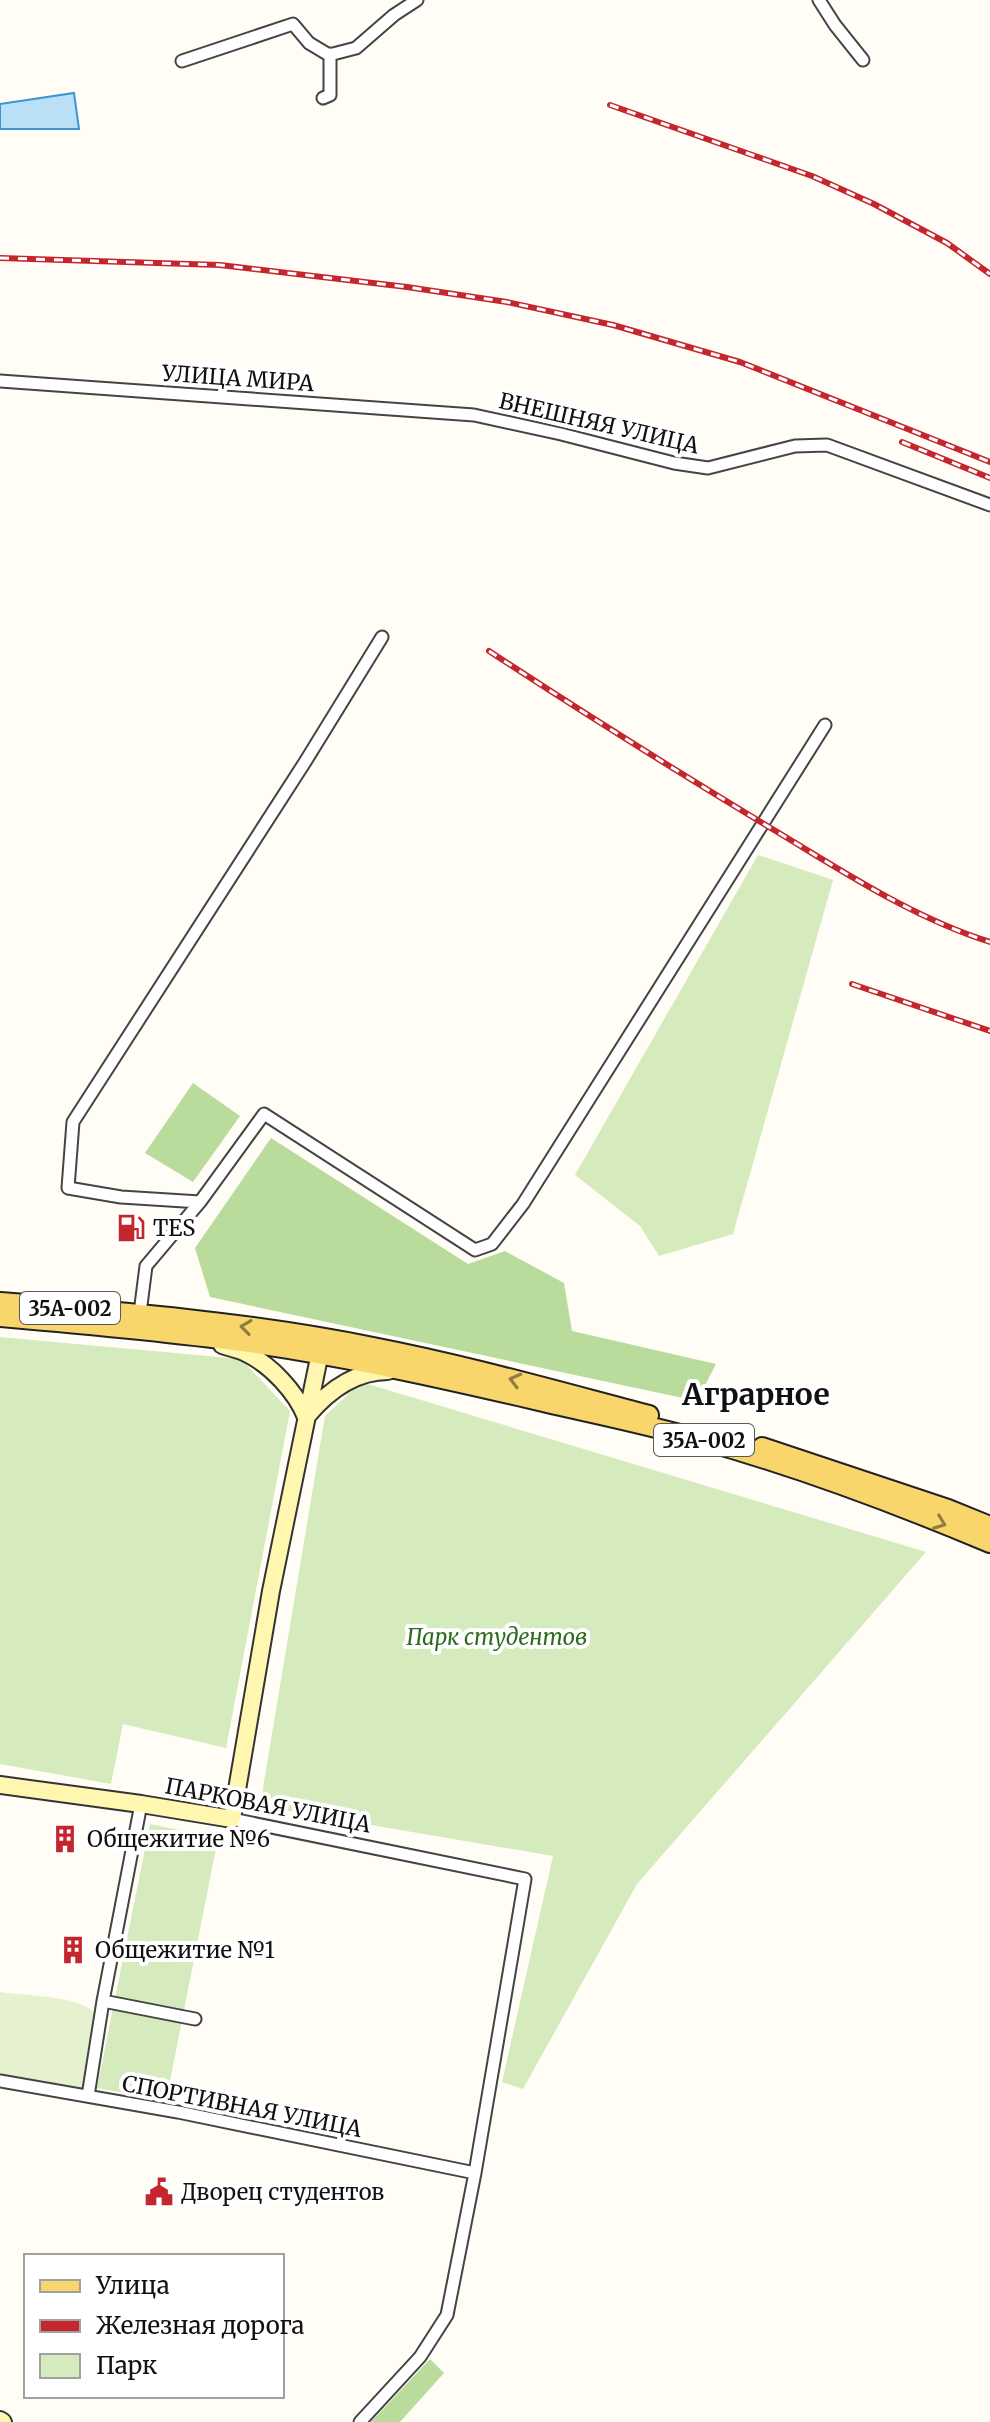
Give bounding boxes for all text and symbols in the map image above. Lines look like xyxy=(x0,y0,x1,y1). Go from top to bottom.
street label: УЛИЦА МИРА xyxy=(160,359,315,397)
street label: ВНЕШНЯЯ УЛИЦА xyxy=(496,386,702,460)
fuel station icon: TES xyxy=(116,1213,146,1243)
place label: TES xyxy=(153,1214,195,1242)
road number: 35А-002 xyxy=(20,1292,120,1324)
one-way arrow xyxy=(239,1319,253,1336)
one-way arrow xyxy=(508,1372,522,1389)
district label: Аграрное xyxy=(681,1375,830,1413)
road number: 35А-002 xyxy=(654,1424,754,1456)
one-way arrow xyxy=(932,1513,946,1530)
park label: Парк студентов xyxy=(406,1623,588,1651)
street label: ПАРКОВАЯ УЛИЦА xyxy=(163,1771,374,1839)
building icon: Общежитие №6 xyxy=(50,1824,80,1854)
place label: Общежитие №6 xyxy=(87,1825,270,1853)
building icon: Общежитие №1 xyxy=(58,1935,88,1965)
place label: Общежитие №1 xyxy=(95,1936,275,1964)
street label: СПОРТИВНАЯ УЛИЦА xyxy=(120,2069,365,2143)
public building icon: Дворец студентов xyxy=(144,2177,174,2207)
place label: Дворец студентов xyxy=(181,2178,384,2206)
legend xyxy=(24,2254,284,2398)
text: Улица xyxy=(95,2270,170,2301)
text: Железная дорога xyxy=(96,2310,304,2341)
text: Парк xyxy=(96,2350,157,2381)

